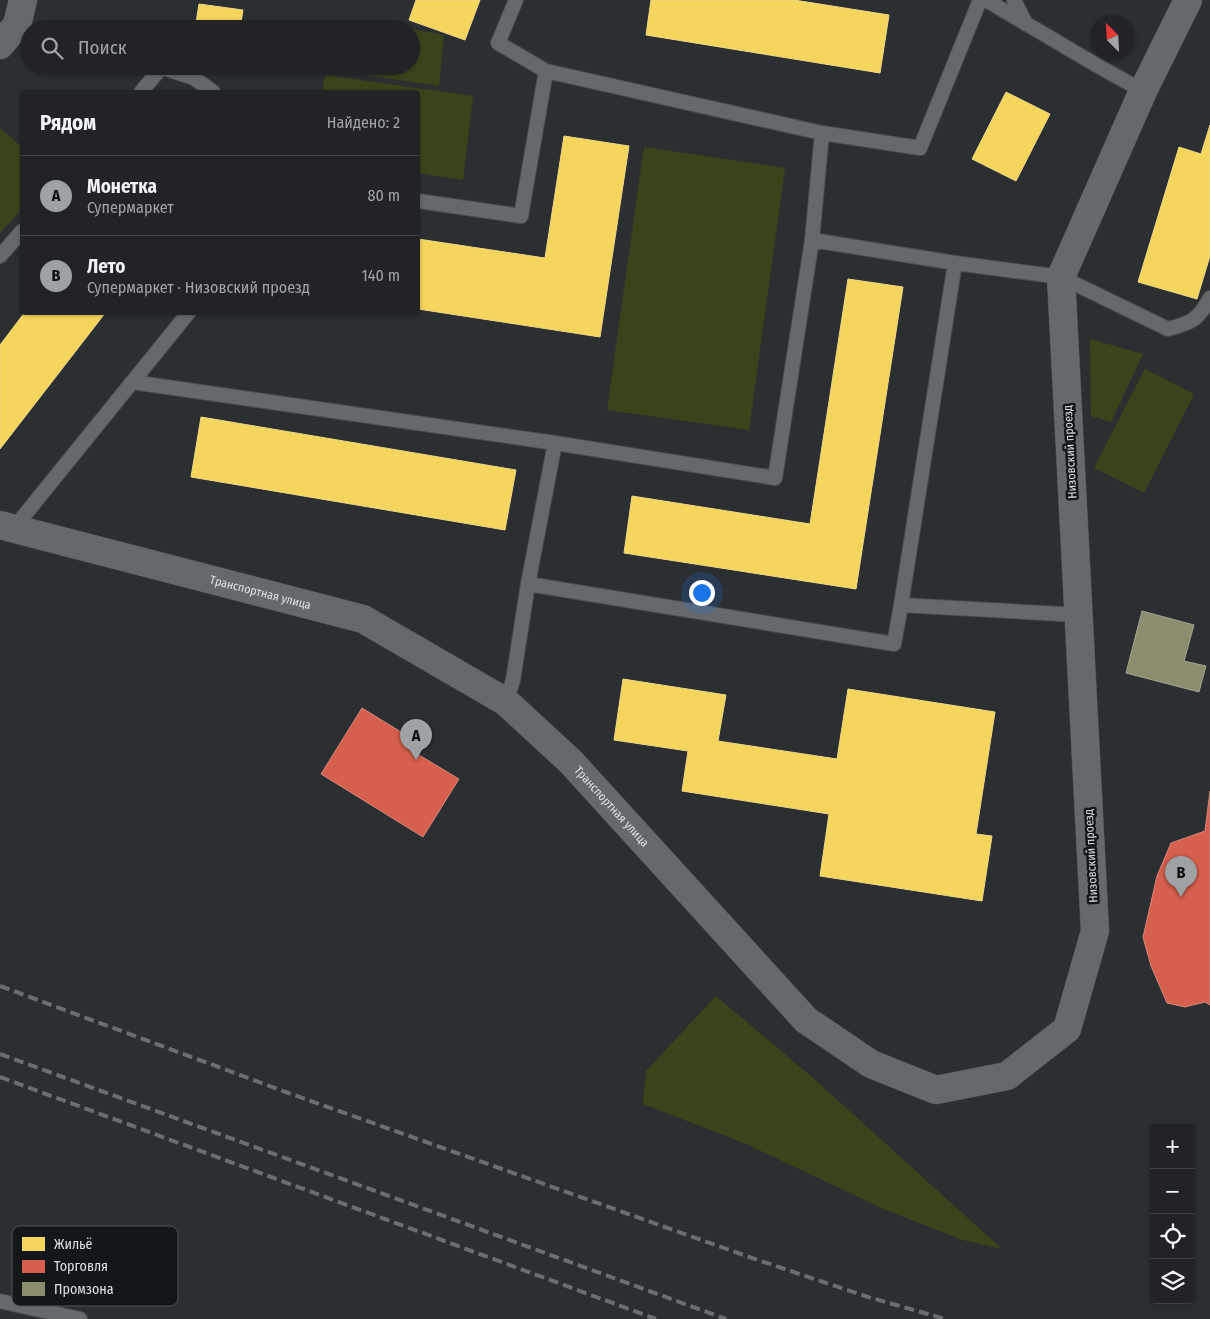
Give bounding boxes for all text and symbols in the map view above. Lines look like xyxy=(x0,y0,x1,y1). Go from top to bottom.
north arrow xyxy=(1090,15,1135,60)
search box xyxy=(20,20,420,75)
icon: search xyxy=(38,34,66,62)
text: Поиск xyxy=(78,36,127,59)
text: Рядом xyxy=(40,110,96,136)
text: Найдено: 2 xyxy=(327,113,400,132)
text: Монетка xyxy=(87,175,157,198)
text: A xyxy=(52,186,60,205)
text: 80 m xyxy=(368,186,400,205)
text: Супермаркет xyxy=(87,198,174,217)
text: Лето xyxy=(87,255,125,278)
text: B xyxy=(52,266,60,285)
text: 140 m xyxy=(362,266,400,285)
text: Супермаркет · Низовский проезд xyxy=(87,278,310,297)
street label: Низовский проезд xyxy=(1061,405,1079,499)
street label: Транспортная улица xyxy=(208,573,313,612)
your location xyxy=(689,580,715,606)
pin: A xyxy=(400,719,432,760)
street label: Транспортная улица xyxy=(571,763,652,850)
street label: Низовский проезд xyxy=(1082,809,1100,903)
pin: B xyxy=(1165,856,1197,897)
map controls xyxy=(1150,1124,1195,1304)
button: + xyxy=(1150,1124,1195,1169)
button: − xyxy=(1150,1169,1195,1214)
button: locate xyxy=(1150,1214,1195,1259)
legend xyxy=(12,1226,178,1306)
text: Жильё xyxy=(54,1236,93,1253)
text: Торговля xyxy=(54,1258,108,1275)
button: layers xyxy=(1150,1259,1195,1304)
text: Промзона xyxy=(54,1281,114,1298)

